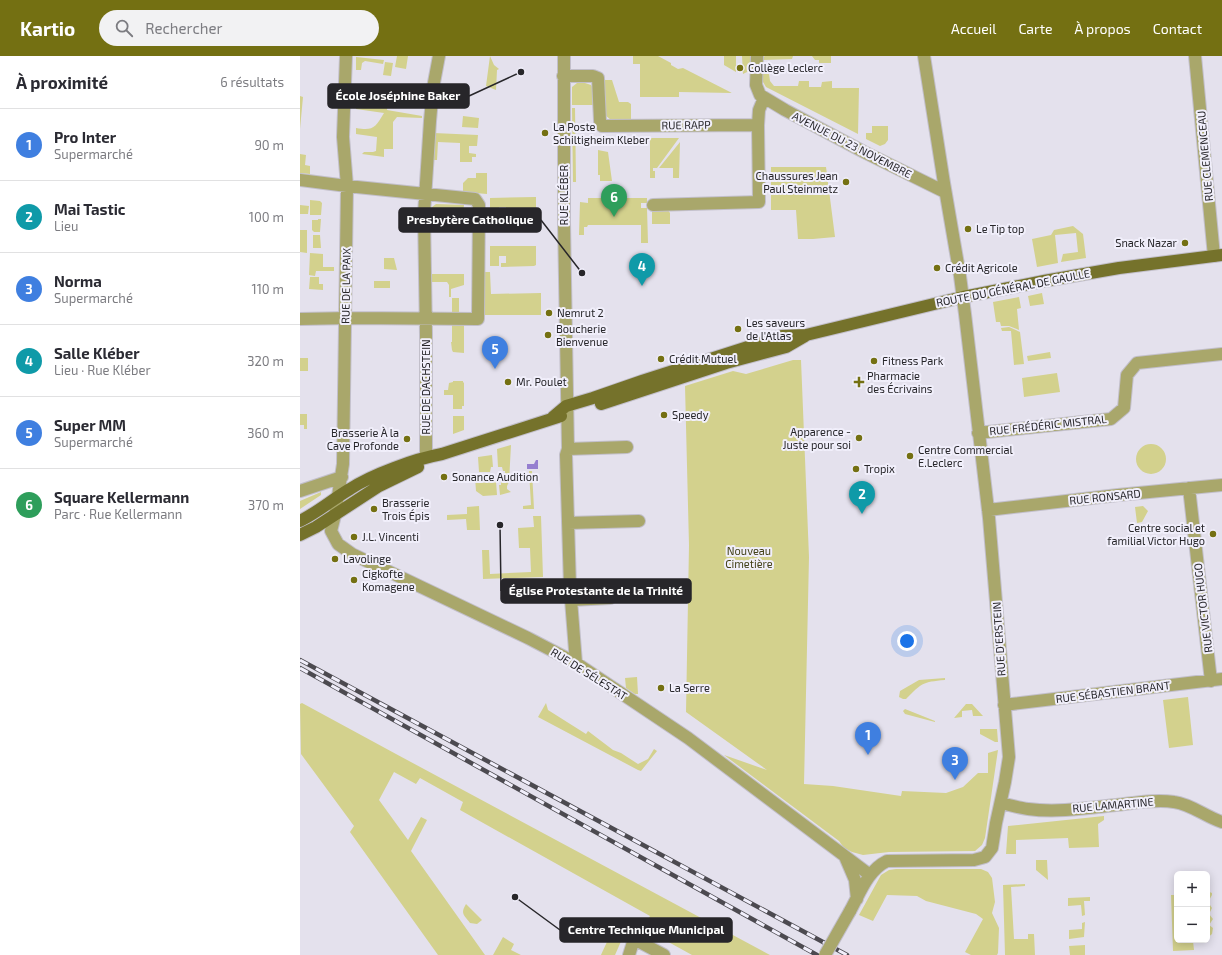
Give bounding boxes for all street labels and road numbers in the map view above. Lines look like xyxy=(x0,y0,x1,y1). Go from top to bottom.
street label: AVENUE DU 23 NOVEMBRE xyxy=(790,109,914,180)
street label: RUE CLEMENCEAU xyxy=(1194,110,1215,202)
street label: RUE RAPP xyxy=(661,118,711,131)
street label: RUE KLÉBER xyxy=(557,164,570,225)
street label: RUE DE LA PAIX xyxy=(338,248,353,324)
street label: ROUTE DU GÉNÉRAL DE GAULLE xyxy=(935,266,1091,309)
street label: RUE DE DACHSTEIN xyxy=(419,339,432,435)
street label: RUE FRÉDÉRIC MISTRAL xyxy=(989,412,1108,437)
street label: RUE RONSARD xyxy=(1069,486,1141,507)
street label: RUE VICTOR HUGO xyxy=(1191,563,1214,654)
street label: RUE D'ERSTEIN xyxy=(989,601,1008,677)
street label: RUE DE SÉLESTAT xyxy=(549,645,630,703)
street label: RUE SÉBASTIEN BRANT xyxy=(1055,678,1171,705)
street label: RUE LAMARTINE xyxy=(1072,794,1154,815)

